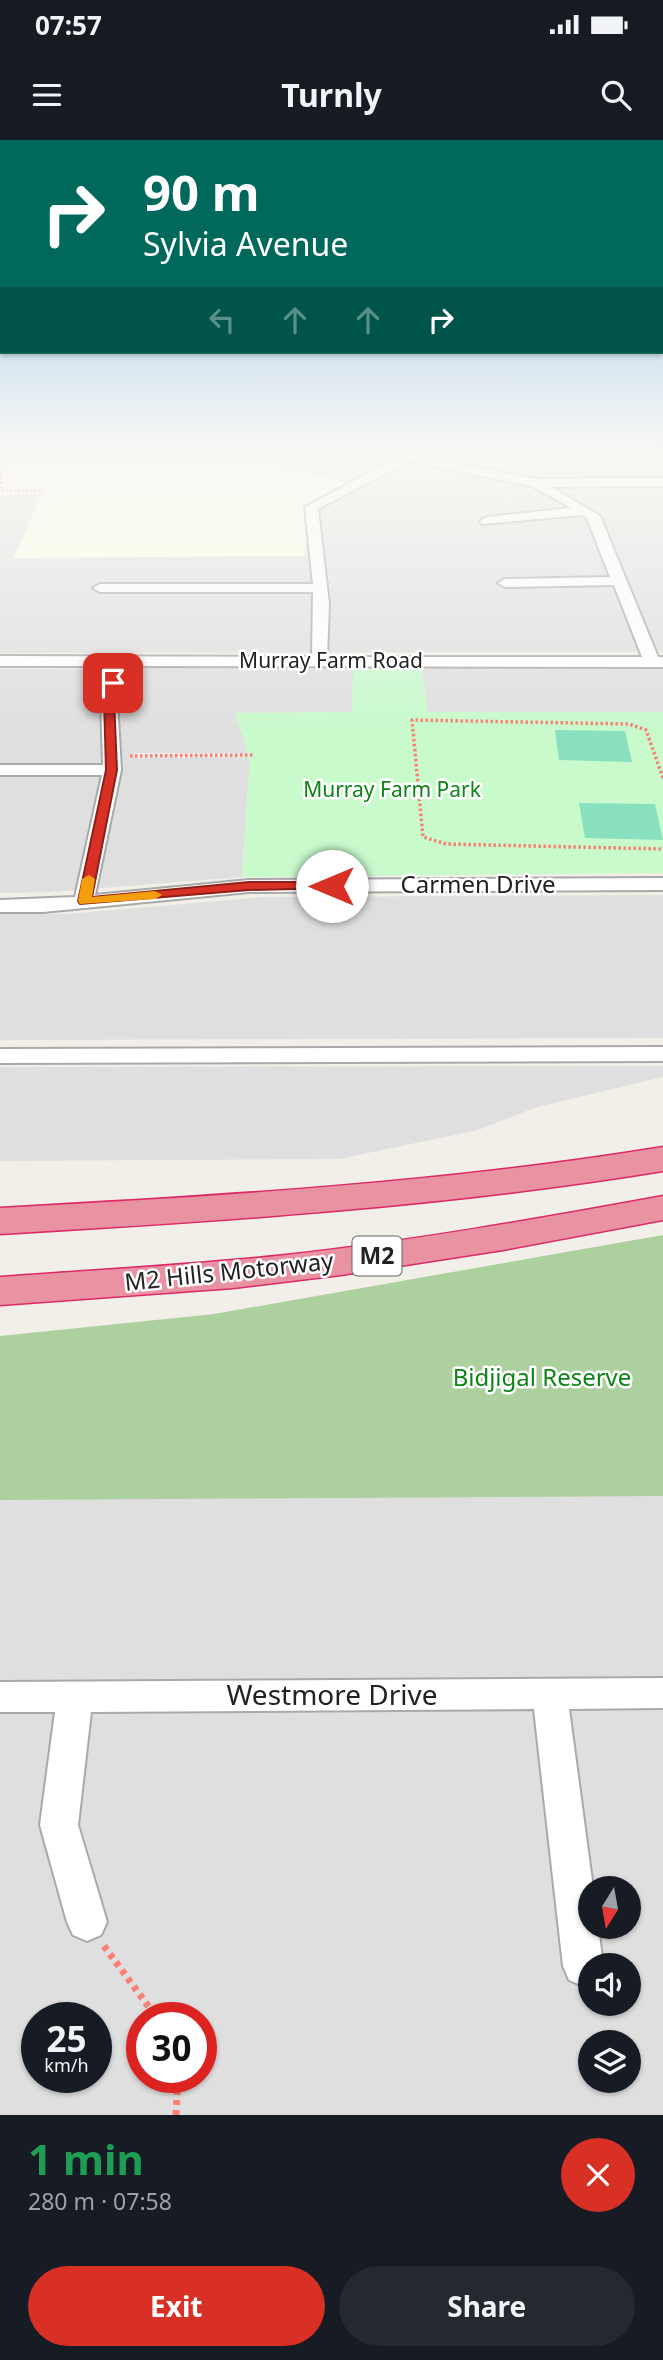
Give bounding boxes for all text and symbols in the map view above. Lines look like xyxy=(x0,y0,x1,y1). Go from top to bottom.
text: 07:57 xyxy=(35,7,102,43)
text: Turnly xyxy=(281,73,382,116)
icon: menu xyxy=(28,76,66,114)
icon: search xyxy=(597,76,635,114)
text: 90 m xyxy=(143,159,260,225)
icon: right xyxy=(28,168,119,259)
text: Sylvia Avenue xyxy=(143,222,348,265)
icon: left xyxy=(203,301,241,339)
icon: ahead xyxy=(276,301,314,339)
icon: ahead xyxy=(349,301,387,339)
icon: right xyxy=(422,301,460,339)
street label: Murray Farm Road xyxy=(239,646,423,674)
pin xyxy=(83,653,143,713)
icon: arrive xyxy=(94,664,132,702)
park label: Murray Farm Park xyxy=(303,775,482,803)
position arrow xyxy=(295,849,369,923)
street label: Carmen Drive xyxy=(401,867,555,900)
road number: M2 xyxy=(352,1236,402,1275)
street label: M2 Hills Motorway xyxy=(123,1243,336,1298)
park label: Bidjigal Reserve xyxy=(453,1360,631,1393)
street label: Westmore Drive xyxy=(226,1675,438,1713)
north arrow xyxy=(578,1876,640,1939)
map controls xyxy=(578,1876,641,2093)
button: sound xyxy=(578,1953,641,2016)
speed limit sign: 30 xyxy=(126,2002,217,2093)
text: 25 xyxy=(46,2015,87,2062)
button: layers xyxy=(578,2030,641,2093)
text: km/h xyxy=(44,2053,89,2077)
text: 1 min xyxy=(28,2130,144,2187)
button: close xyxy=(561,2138,635,2212)
text: 280 m · 07:58 xyxy=(28,2185,172,2217)
button: Exit xyxy=(28,2266,325,2346)
button: Share xyxy=(339,2266,635,2346)

